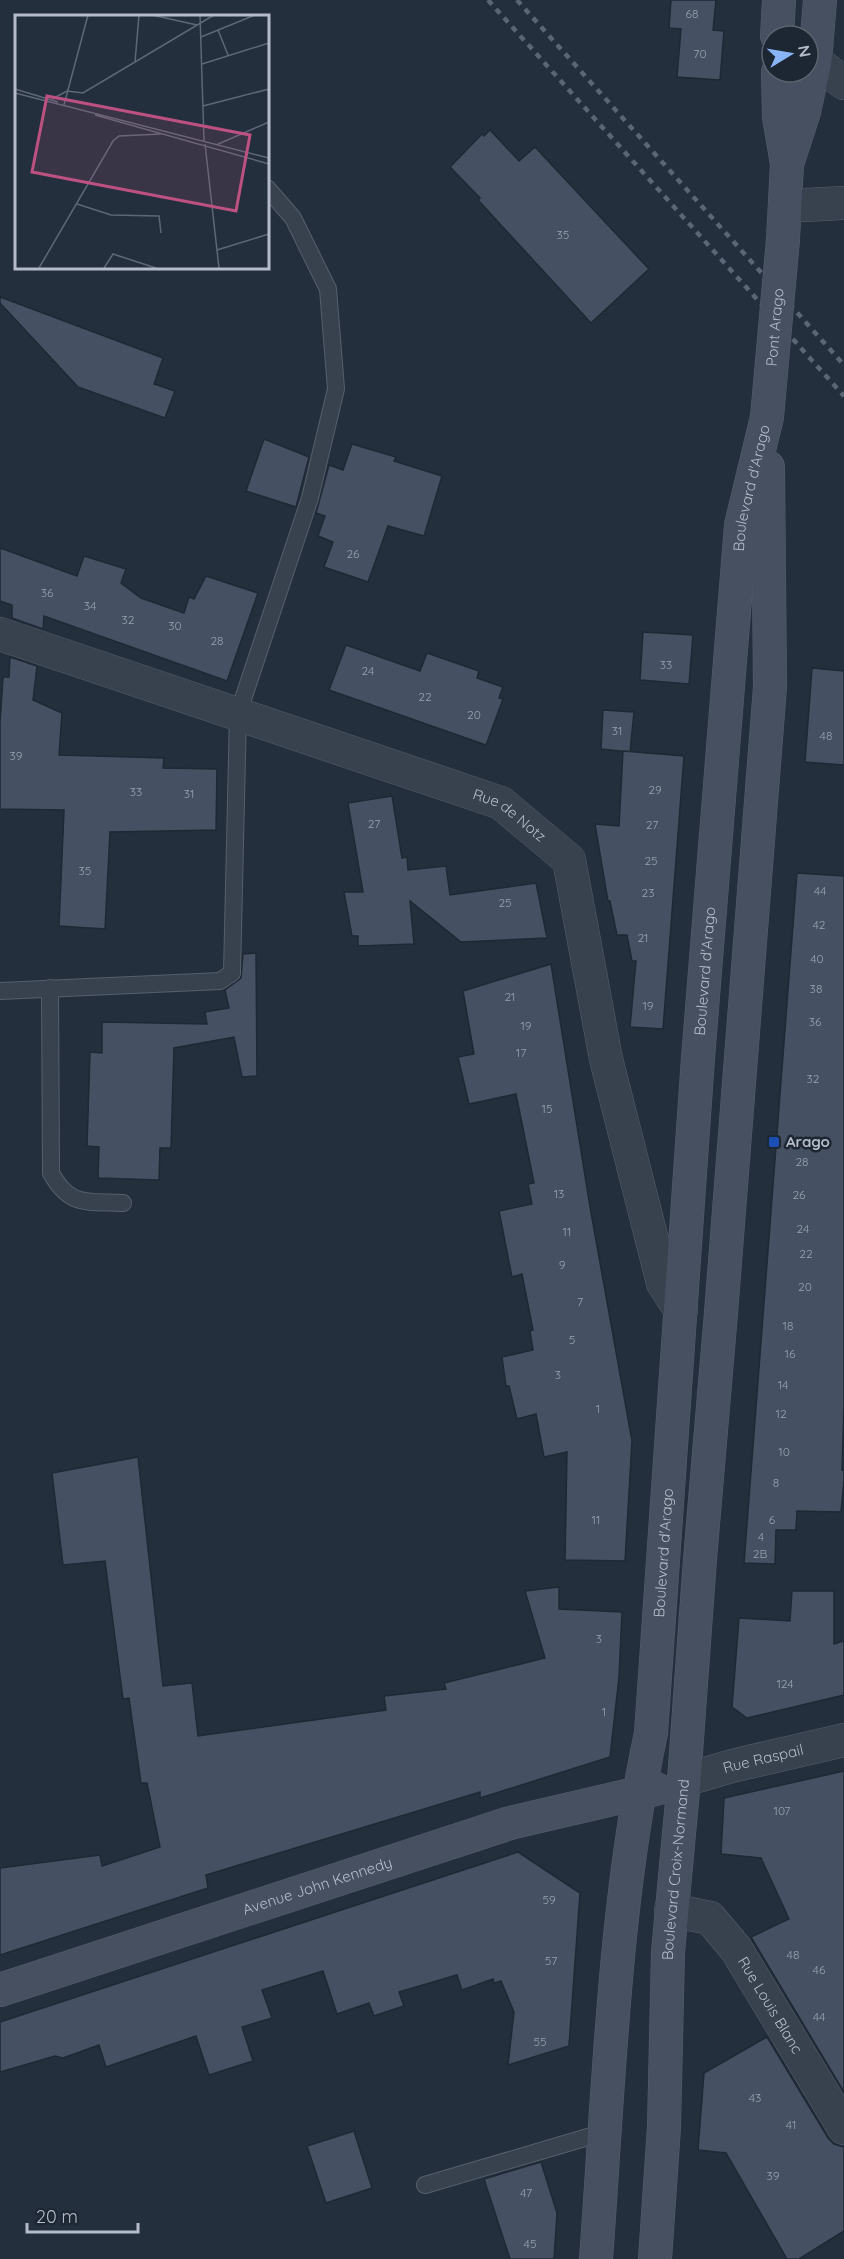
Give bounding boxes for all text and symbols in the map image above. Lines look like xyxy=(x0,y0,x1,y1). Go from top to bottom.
house number: 68 xyxy=(686,6,698,21)
inset map xyxy=(15,15,268,268)
north arrow xyxy=(760,24,820,84)
text: N xyxy=(794,43,816,59)
house number: 70 xyxy=(693,46,707,61)
house number: 35 xyxy=(557,227,569,242)
street label: Pont Arago xyxy=(762,287,788,367)
street label: Boulevard d'Arago xyxy=(729,423,774,552)
house number: 26 xyxy=(346,546,360,561)
house number: 36 xyxy=(41,585,54,600)
house number: 34 xyxy=(84,598,96,613)
house number: 32 xyxy=(122,612,135,627)
house number: 30 xyxy=(168,618,182,633)
house number: 28 xyxy=(210,633,224,648)
house number: 33 xyxy=(660,657,672,672)
house number: 24 xyxy=(362,663,374,678)
house number: 22 xyxy=(418,689,432,704)
house number: 20 xyxy=(467,707,481,722)
house number: 31 xyxy=(612,723,622,738)
house number: 48 xyxy=(820,728,832,743)
house number: 39 xyxy=(10,748,23,763)
house number: 29 xyxy=(648,782,662,797)
house number: 33 xyxy=(130,784,142,799)
street label: Rue de Notz xyxy=(470,784,550,846)
house number: 31 xyxy=(184,786,194,801)
house number: 27 xyxy=(368,816,380,831)
house number: 27 xyxy=(646,817,658,832)
house number: 25 xyxy=(644,853,658,868)
house number: 35 xyxy=(79,863,91,878)
house number: 44 xyxy=(814,883,826,898)
house number: 23 xyxy=(642,885,654,900)
house number: 25 xyxy=(498,895,512,910)
street label: Boulevard d'Arago xyxy=(690,906,719,1036)
house number: 42 xyxy=(813,917,826,932)
house number: 21 xyxy=(637,930,649,945)
house number: 40 xyxy=(810,951,824,966)
house number: 38 xyxy=(810,981,822,996)
house number: 21 xyxy=(504,989,516,1004)
house number: 19 xyxy=(642,998,654,1013)
house number: 36 xyxy=(809,1014,822,1029)
house number: 19 xyxy=(520,1018,532,1033)
house number: 17 xyxy=(516,1045,526,1060)
house number: 32 xyxy=(807,1071,820,1086)
house number: 15 xyxy=(542,1101,552,1116)
place label: Arago xyxy=(786,1132,830,1151)
marker: Arago xyxy=(767,1135,781,1149)
house number: 28 xyxy=(795,1154,809,1169)
house number: 13 xyxy=(554,1186,564,1201)
house number: 26 xyxy=(792,1187,806,1202)
house number: 24 xyxy=(797,1221,809,1236)
house number: 11 xyxy=(563,1224,571,1239)
house number: 22 xyxy=(799,1246,813,1261)
house number: 9 xyxy=(559,1257,566,1272)
house number: 20 xyxy=(798,1279,812,1294)
house number: 7 xyxy=(577,1294,583,1309)
house number: 18 xyxy=(783,1318,793,1333)
house number: 5 xyxy=(569,1332,575,1347)
house number: 16 xyxy=(785,1346,796,1361)
house number: 3 xyxy=(555,1367,561,1382)
house number: 14 xyxy=(778,1377,788,1392)
house number: 1 xyxy=(596,1401,600,1416)
house number: 12 xyxy=(775,1406,787,1421)
house number: 10 xyxy=(778,1444,790,1459)
house number: 8 xyxy=(773,1475,779,1490)
street label: Boulevard d'Arago xyxy=(649,1488,677,1618)
house number: 11 xyxy=(592,1512,600,1527)
house number: 6 xyxy=(769,1512,776,1527)
house number: 4 xyxy=(758,1529,764,1544)
house number: 2B xyxy=(753,1546,767,1561)
house number: 3 xyxy=(596,1631,602,1646)
house number: 124 xyxy=(776,1676,794,1691)
house number: 1 xyxy=(602,1704,606,1719)
street label: Rue Raspail xyxy=(720,1740,805,1777)
street label: Boulevard Croix-Normand xyxy=(658,1778,693,1960)
house number: 107 xyxy=(773,1803,791,1818)
street label: Avenue John Kennedy xyxy=(240,1852,394,1919)
house number: 59 xyxy=(542,1892,556,1907)
house number: 48 xyxy=(787,1947,799,1962)
house number: 57 xyxy=(545,1953,557,1968)
street label: Rue Louis Blanc xyxy=(734,1953,807,2057)
house number: 46 xyxy=(813,1962,826,1977)
house number: 44 xyxy=(813,2009,825,2024)
house number: 55 xyxy=(533,2034,547,2049)
house number: 43 xyxy=(749,2090,761,2105)
house number: 41 xyxy=(786,2117,796,2132)
house number: 39 xyxy=(767,2168,780,2183)
house number: 47 xyxy=(520,2185,532,2200)
scale bar xyxy=(27,2196,138,2234)
text: 20 m xyxy=(36,2205,78,2228)
house number: 45 xyxy=(524,2236,536,2251)

